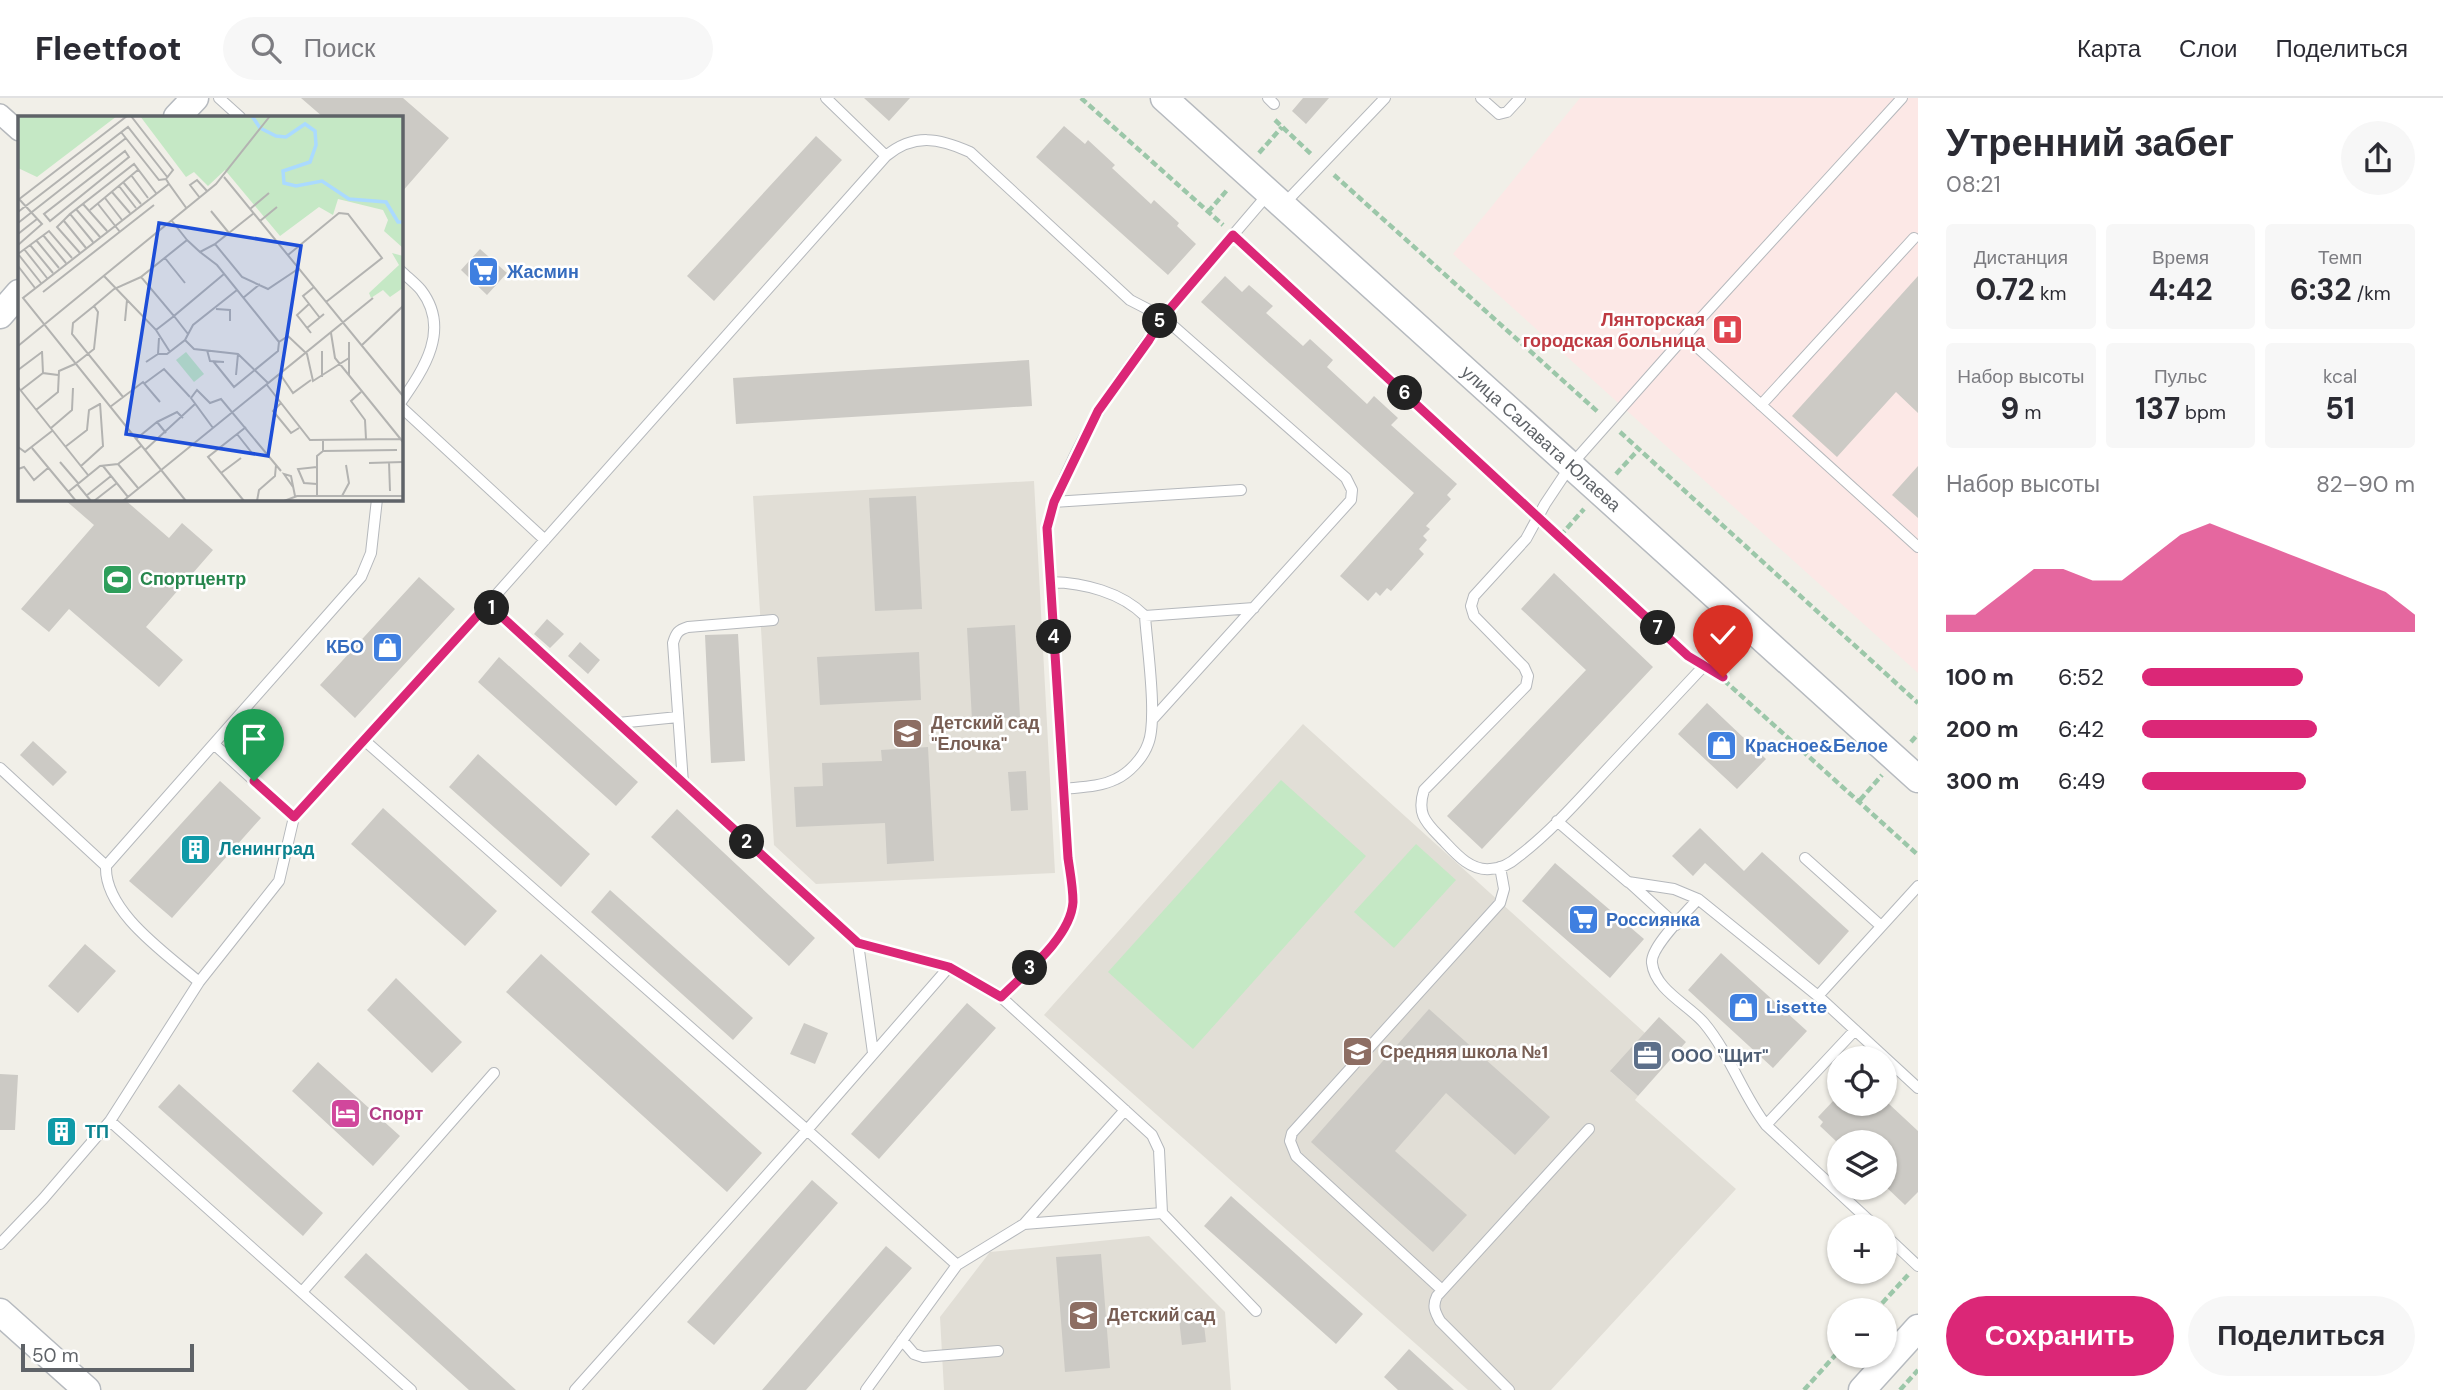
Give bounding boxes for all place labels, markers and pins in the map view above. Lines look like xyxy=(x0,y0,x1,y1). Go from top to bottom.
supermarket icon: Жасмин xyxy=(467,255,501,289)
place label: Жасмин xyxy=(506,260,579,284)
pin: 5 xyxy=(1142,304,1178,339)
place label: Лянторская городская больница xyxy=(1523,308,1706,353)
hospital icon: Лянторская городская больница xyxy=(1711,313,1745,347)
pin: 6 xyxy=(1388,376,1422,410)
sports icon: Спортцентр xyxy=(100,562,134,596)
place label: Спортцентр xyxy=(140,567,246,591)
pin: 1 xyxy=(475,590,510,626)
pin xyxy=(1693,605,1753,677)
pin: 7 xyxy=(1640,610,1676,646)
pin: 4 xyxy=(1036,620,1072,654)
shop icon: КБО xyxy=(370,630,404,664)
place label: КБО xyxy=(326,635,364,659)
pin xyxy=(224,709,284,781)
place label: Детский сад "Елочка" xyxy=(931,711,1040,756)
school or university icon: Детский сад "Елочка" xyxy=(891,716,925,750)
shop icon: Красное&Белое xyxy=(1705,729,1739,763)
place label: Красное&Белое xyxy=(1745,734,1888,758)
pin: 2 xyxy=(730,824,764,860)
building icon: Ленинград xyxy=(179,832,213,866)
place label: Ленинград xyxy=(219,837,315,861)
supermarket icon: Россиянка xyxy=(1566,903,1600,937)
place label: Россиянка xyxy=(1606,908,1701,932)
pin: 3 xyxy=(1012,950,1048,986)
shop icon: Lisette xyxy=(1726,990,1760,1024)
place label: Lisette xyxy=(1766,995,1828,1019)
school or university icon: Средняя школа №1 xyxy=(1340,1035,1374,1069)
office icon: ООО "Щит" xyxy=(1631,1039,1665,1073)
place label: Средняя школа №1 xyxy=(1380,1040,1548,1064)
place label: ООО "Щит" xyxy=(1671,1044,1769,1068)
hotel icon: Спорт xyxy=(329,1097,363,1131)
place label: Спорт xyxy=(369,1102,424,1126)
building icon: ТП xyxy=(45,1115,79,1149)
place label: ТП xyxy=(85,1120,109,1144)
school or university icon: Детский сад xyxy=(1067,1298,1101,1332)
place label: Детский сад xyxy=(1107,1303,1216,1327)

